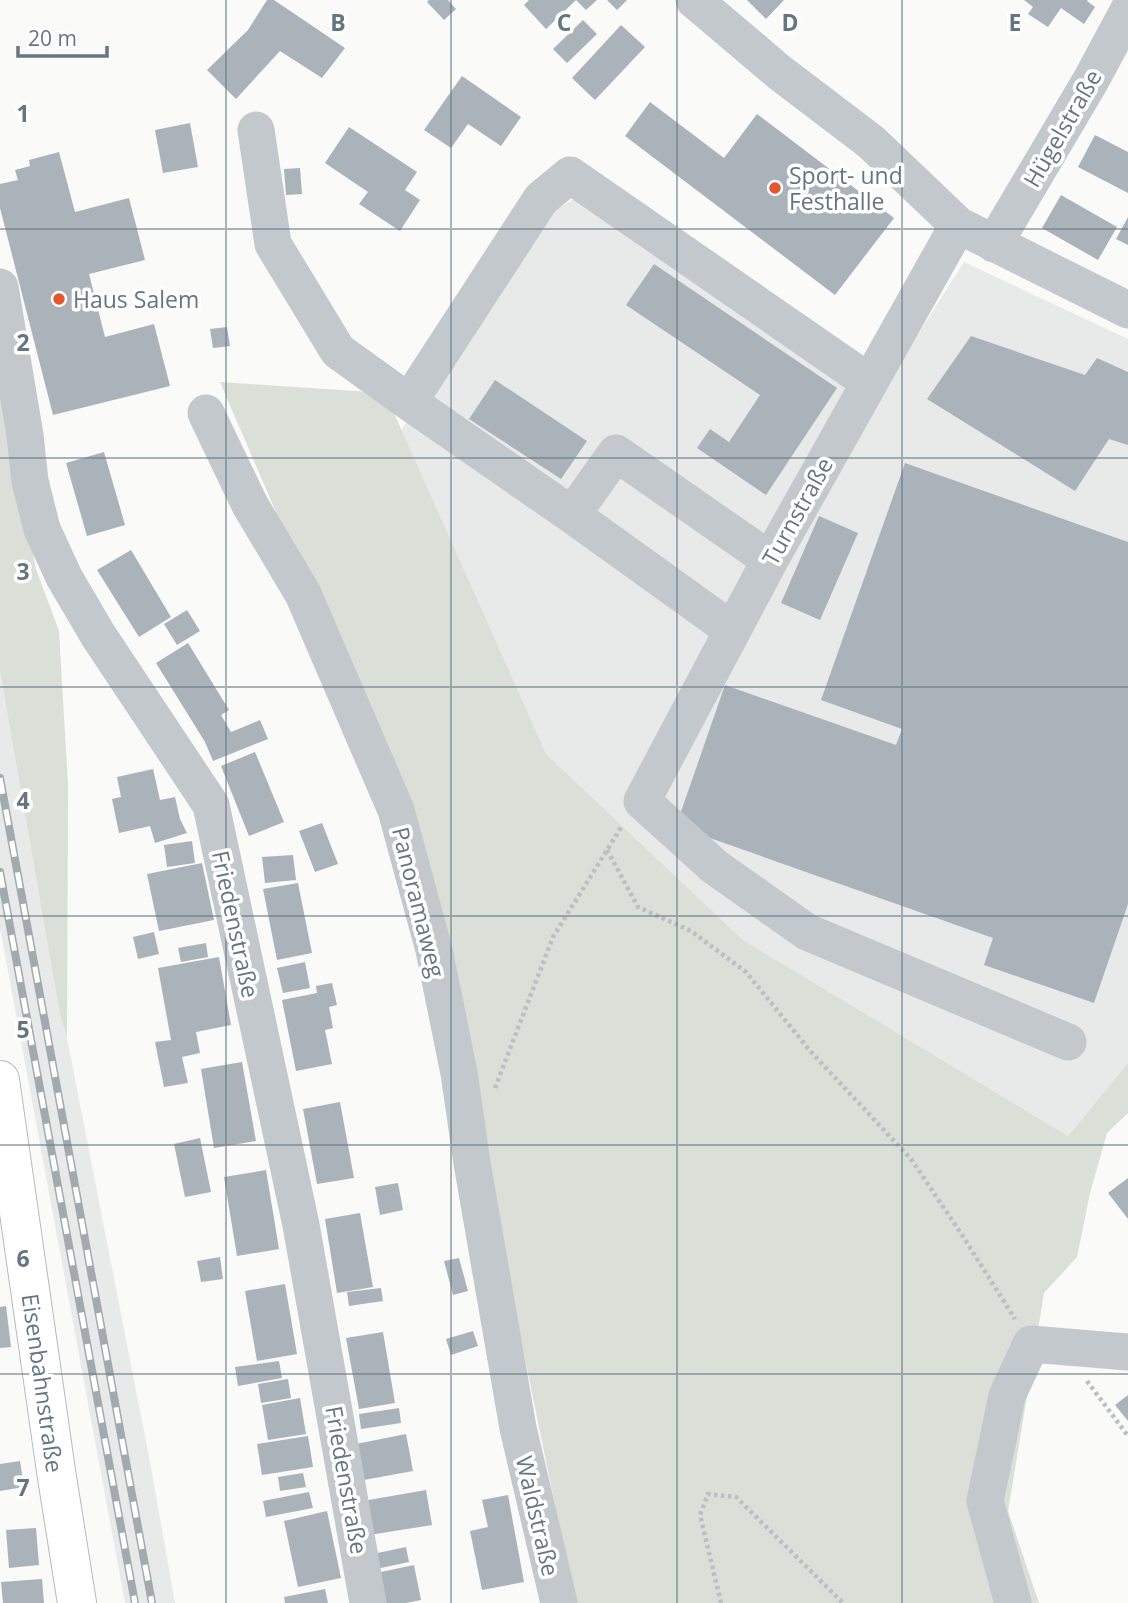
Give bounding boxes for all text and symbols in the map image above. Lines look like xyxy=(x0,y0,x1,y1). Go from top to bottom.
text: B xyxy=(330,6,346,38)
text: C xyxy=(557,6,571,38)
text: D xyxy=(781,6,799,38)
text: E xyxy=(1009,6,1021,38)
scale bar xyxy=(18,14,107,58)
text: 20 m xyxy=(28,24,77,52)
street label: Hügelstraße xyxy=(1015,63,1109,193)
text: 1 xyxy=(16,97,30,129)
place label: Sport- und Festhalle xyxy=(789,159,903,217)
marker: Sport- und Festhalle xyxy=(767,180,783,196)
place label: Haus Salem xyxy=(73,283,199,315)
marker: Haus Salem xyxy=(51,291,67,307)
text: 2 xyxy=(16,326,30,358)
street label: Turnstraße xyxy=(754,451,840,571)
text: 3 xyxy=(16,555,30,587)
text: 4 xyxy=(16,784,30,816)
street label: Panoramaweg xyxy=(385,823,453,981)
street label: Friedenstraße xyxy=(205,847,267,1001)
text: 5 xyxy=(16,1013,30,1045)
text: 6 xyxy=(16,1242,30,1274)
street label: Eisenbahnstraße xyxy=(15,1292,71,1474)
street label: Friedenstraße xyxy=(318,1404,376,1556)
street label: Waldstraße xyxy=(509,1453,567,1579)
text: 7 xyxy=(16,1471,30,1503)

